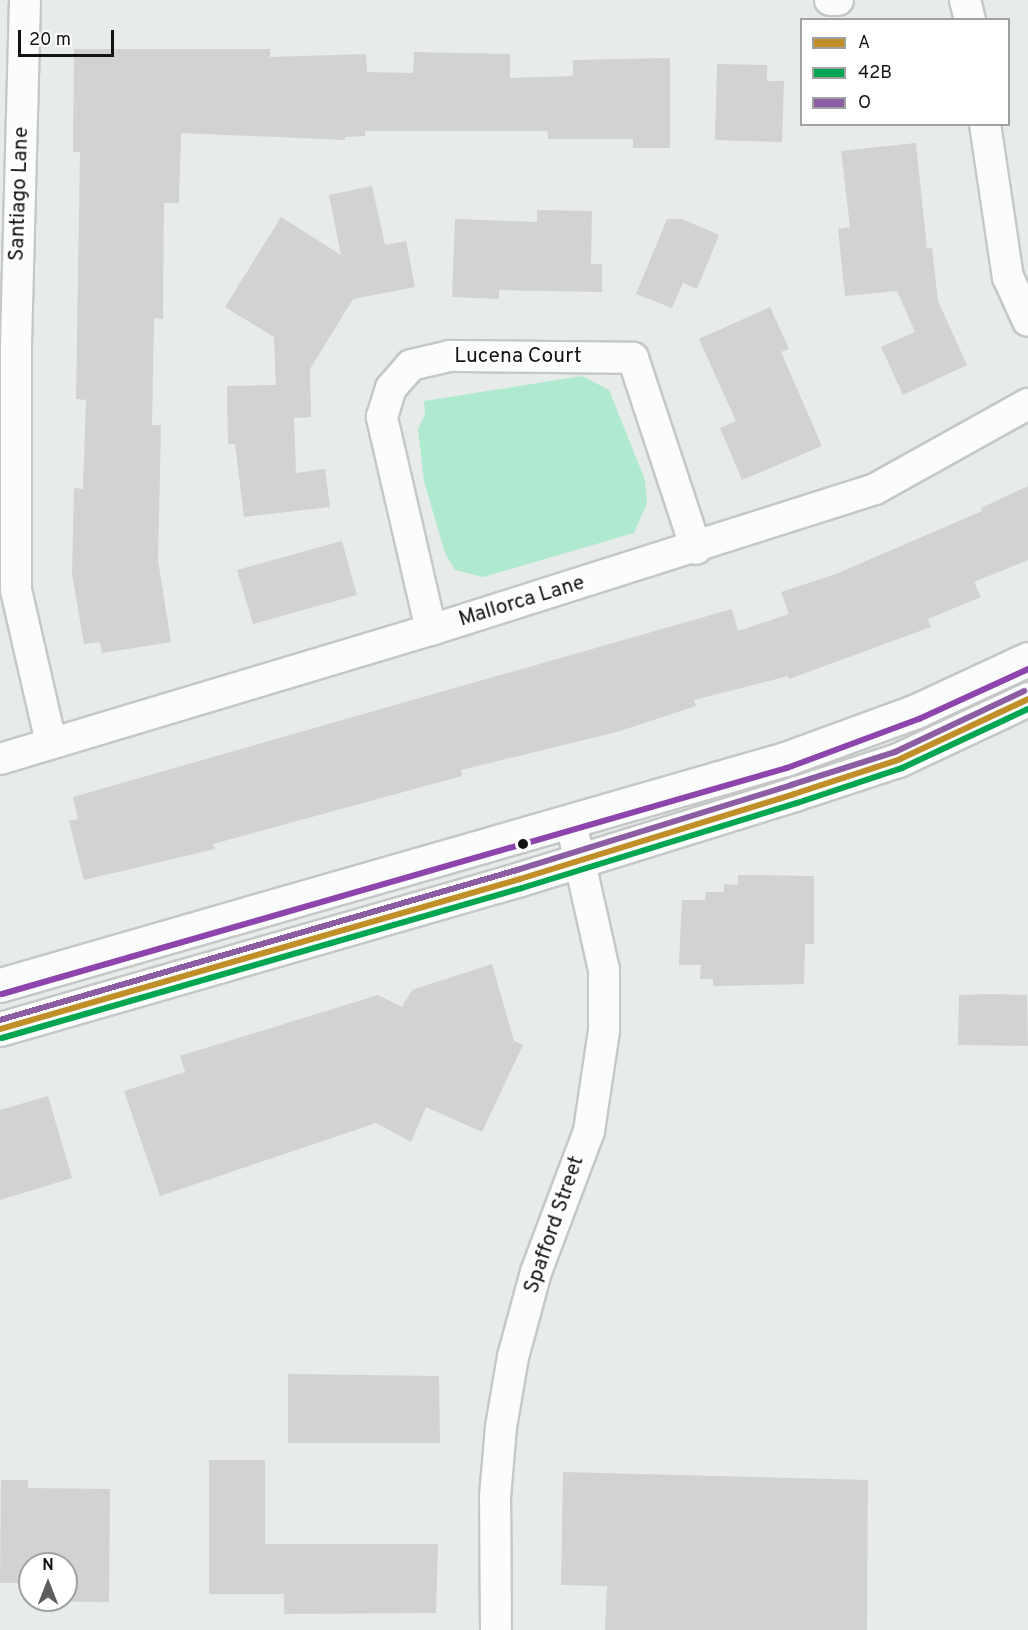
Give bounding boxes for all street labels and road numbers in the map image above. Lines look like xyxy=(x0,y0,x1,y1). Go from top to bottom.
street label: Santiago Lane xyxy=(5,126,35,262)
street label: Lucena Court xyxy=(454,344,582,370)
street label: Mallorca Lane xyxy=(456,571,588,633)
street label: Spafford Street xyxy=(520,1153,590,1297)

